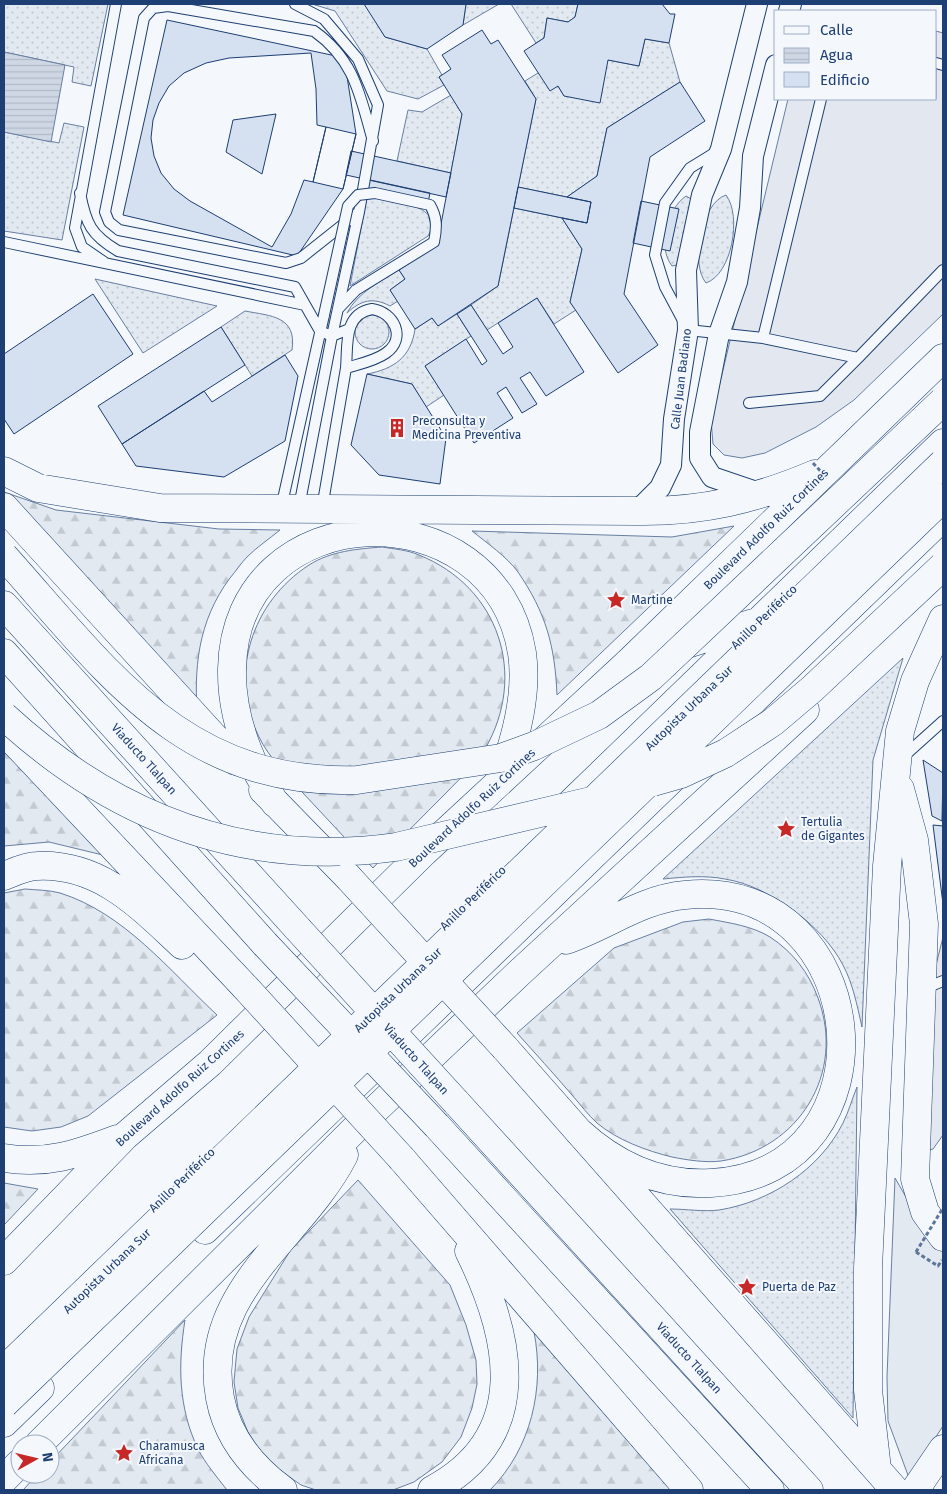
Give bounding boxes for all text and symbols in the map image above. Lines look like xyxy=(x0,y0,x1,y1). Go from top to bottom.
legend xyxy=(774,10,937,100)
text: Calle xyxy=(820,21,853,39)
text: Agua xyxy=(820,46,853,64)
text: Edificio xyxy=(820,71,870,89)
street label: Calle Juan Badiano xyxy=(668,328,694,430)
place label: Preconsulta y Medicina Preventiva xyxy=(412,414,521,442)
building icon: Preconsulta y Medicina Preventiva xyxy=(386,417,408,439)
street label: Boulevard Adolfo Ruiz Cortines xyxy=(701,465,832,592)
street label: Anillo Periférico xyxy=(728,582,800,652)
place icon: Martine xyxy=(605,589,627,611)
place label: Martine xyxy=(631,593,673,607)
street label: Autopista Urbana Sur xyxy=(642,662,736,753)
street label: Viaducto Tlalpan xyxy=(108,721,180,797)
street label: Boulevard Adolfo Ruiz Cortines xyxy=(406,745,538,870)
place label: Tertulia de Gigantes xyxy=(801,815,865,843)
place icon: Tertulia de Gigantes xyxy=(775,818,797,840)
street label: Anillo Periférico xyxy=(437,863,509,933)
street label: Autopista Urbana Sur xyxy=(351,944,445,1035)
street label: Viaducto Tlalpan xyxy=(380,1021,452,1097)
street label: Boulevard Adolfo Ruiz Cortines xyxy=(113,1026,247,1149)
street label: Anillo Periférico xyxy=(146,1145,218,1215)
street label: Autopista Urbana Sur xyxy=(60,1225,154,1316)
place icon: Puerta de Paz xyxy=(736,1276,758,1298)
place label: Puerta de Paz xyxy=(762,1280,836,1294)
street label: Viaducto Tlalpan xyxy=(653,1320,725,1396)
north arrow xyxy=(10,1434,60,1484)
place label: Charamusca Africana xyxy=(139,1439,205,1467)
place icon: Charamusca Africana xyxy=(113,1442,135,1464)
text: N xyxy=(38,1451,56,1463)

